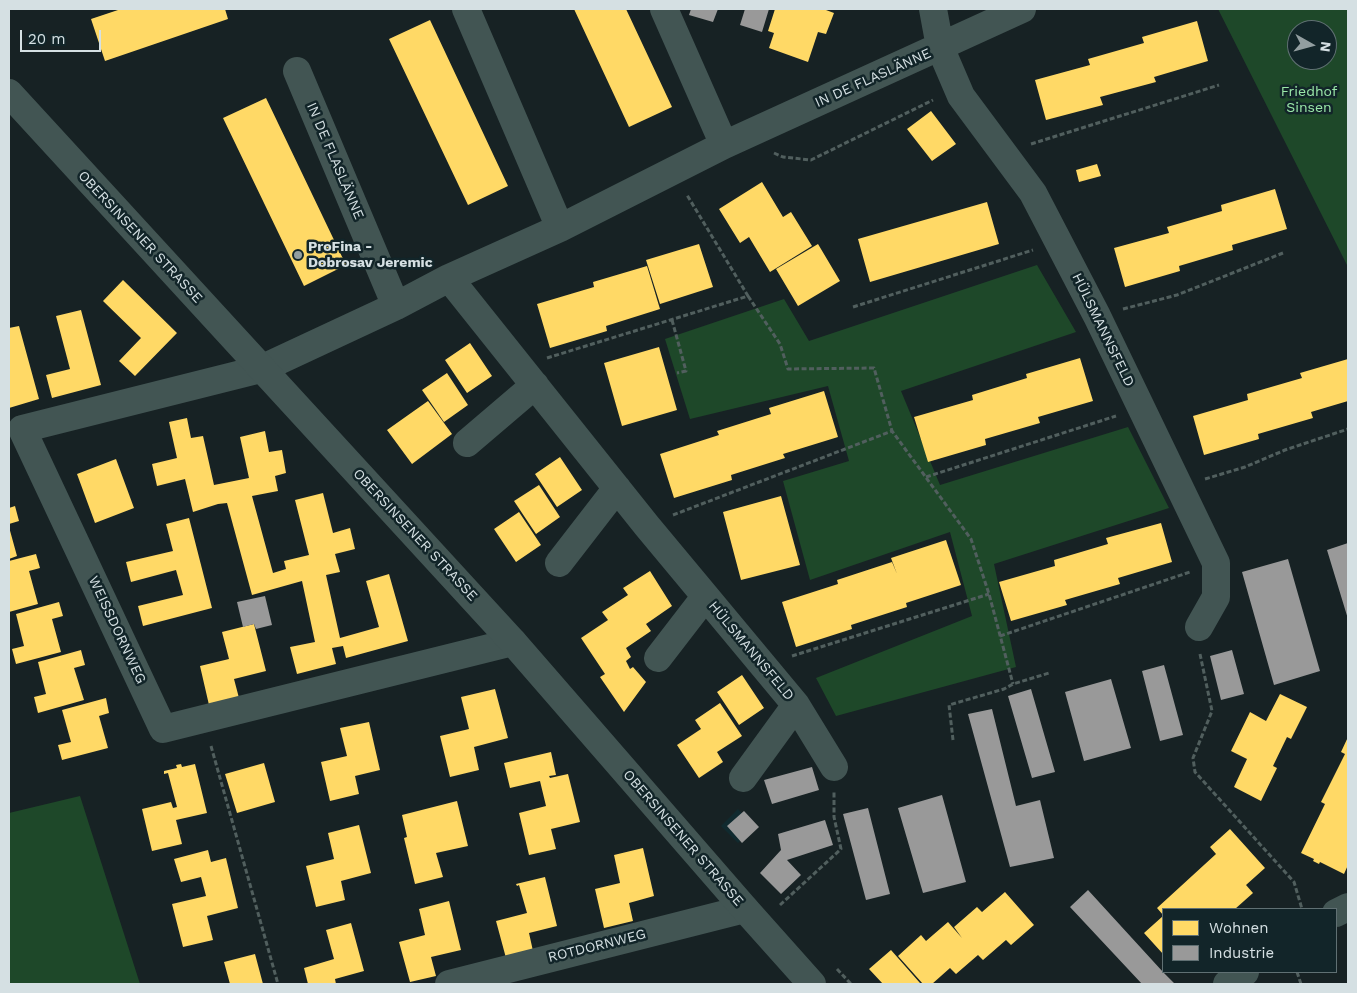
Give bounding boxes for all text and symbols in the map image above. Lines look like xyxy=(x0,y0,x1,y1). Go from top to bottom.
scale bar xyxy=(22,20,104,52)
north arrow xyxy=(1287,20,1337,70)
text: 20 m xyxy=(28,30,66,48)
text: N xyxy=(1317,41,1334,53)
street label: IN DE FLASLÄNNE xyxy=(812,45,934,111)
park label: Friedhof Sinsen xyxy=(1281,84,1337,116)
street label: IN DE FLASLÄNNE xyxy=(303,100,367,222)
street label: OBERSINSENER STRASSE xyxy=(74,167,206,307)
place label: ProFina - Dobrosav Jeremic xyxy=(308,239,433,272)
marker: ProFina - Dobrosav Jeremic xyxy=(292,249,304,261)
street label: HÜLSMANNSFELD xyxy=(1068,271,1138,389)
street label: OBERSINSENER STRASSE xyxy=(349,465,481,605)
street label: WEISSDORNWEG xyxy=(85,573,149,687)
street label: HÜLSMANNSFELD xyxy=(705,598,797,704)
street label: OBERSINSENER STRASSE xyxy=(619,767,747,909)
legend xyxy=(1162,908,1337,973)
text: Wohnen xyxy=(1209,919,1268,937)
street label: ROTDORNWEG xyxy=(546,926,648,966)
text: Industrie xyxy=(1209,944,1274,962)

